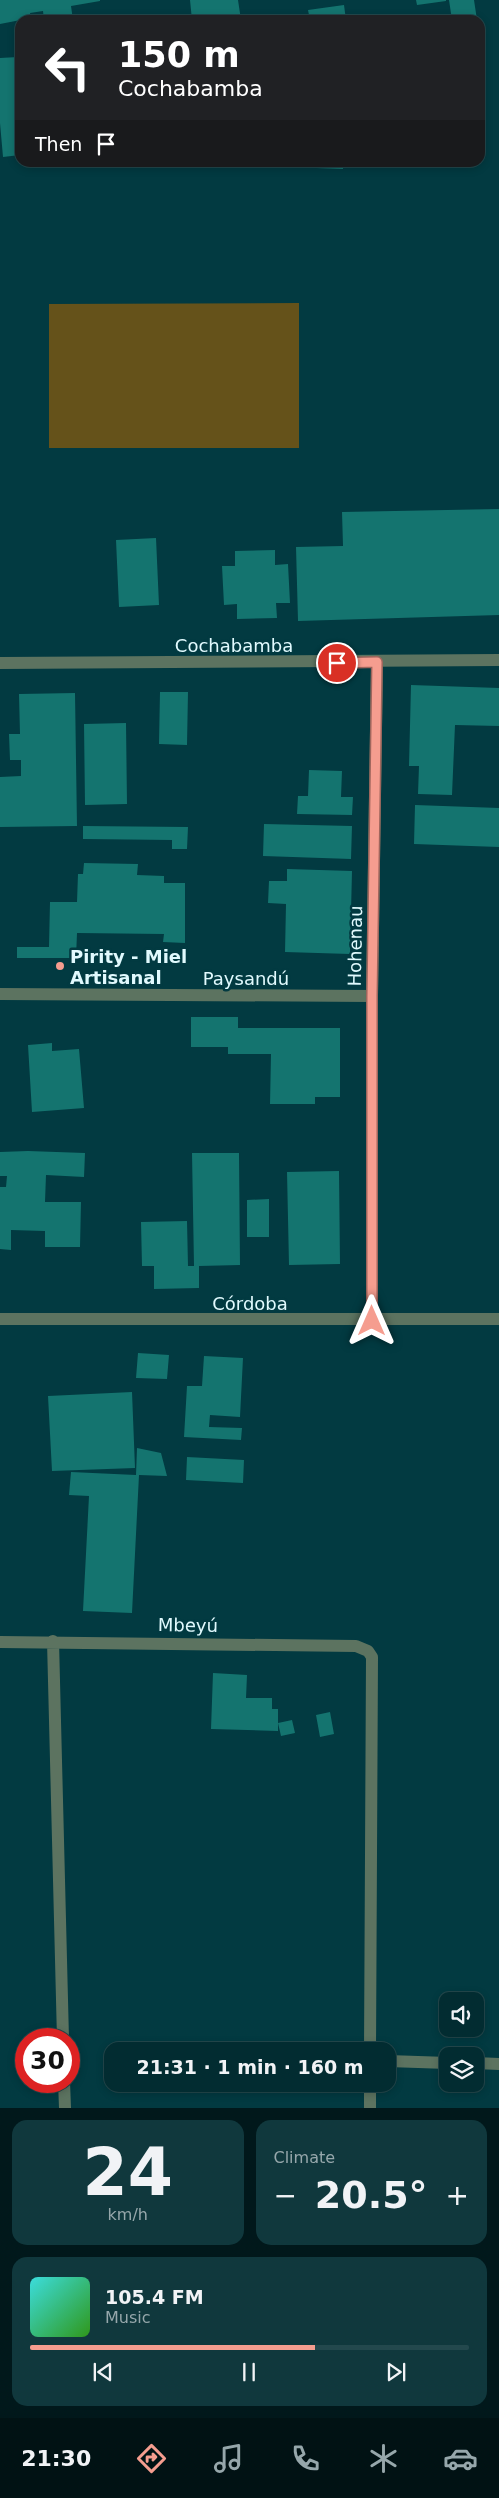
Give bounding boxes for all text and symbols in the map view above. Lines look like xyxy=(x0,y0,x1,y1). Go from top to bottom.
icon: left xyxy=(35,35,100,100)
text: 150 m xyxy=(118,35,240,75)
text: Cochabamba xyxy=(118,76,263,101)
icon: arrive xyxy=(92,130,120,158)
text: Then xyxy=(35,133,82,155)
street label: Cochabamba xyxy=(175,635,293,656)
pin xyxy=(316,642,358,684)
icon: arrive xyxy=(323,649,351,677)
street label: Hohenau xyxy=(344,905,366,987)
place label: Pirity - Miel Artisanal xyxy=(70,946,187,988)
marker: Pirity - Miel Artisanal xyxy=(54,960,66,972)
street label: Paysandú xyxy=(203,968,289,989)
street label: Córdoba xyxy=(212,1293,288,1314)
position arrow xyxy=(345,1294,397,1346)
street label: Mbeyú xyxy=(158,1614,218,1636)
map controls xyxy=(439,1992,484,2092)
button: sound xyxy=(439,1992,484,2037)
speed limit sign: 30 xyxy=(15,2028,80,2093)
button: layers xyxy=(439,2047,484,2092)
text: 21:31 · 1 min · 160 m xyxy=(136,2056,364,2078)
text: 24 xyxy=(83,2135,173,2210)
text: Climate xyxy=(274,2148,335,2167)
text: 20.5° xyxy=(315,2173,428,2217)
text: − xyxy=(274,2179,297,2212)
text: + xyxy=(446,2179,469,2212)
text: km/h xyxy=(108,2205,148,2224)
text: 105.4 FM xyxy=(105,2286,204,2308)
text: Music xyxy=(105,2308,151,2327)
icon: previous xyxy=(89,2358,117,2386)
icon: pause xyxy=(235,2358,263,2386)
icon: next xyxy=(382,2358,410,2386)
icon: directions xyxy=(134,2441,169,2476)
icon: music xyxy=(211,2441,246,2476)
icon: phone xyxy=(288,2441,323,2476)
icon: climate xyxy=(366,2441,401,2476)
icon: car xyxy=(443,2441,478,2476)
text: 21:30 xyxy=(21,2446,91,2471)

